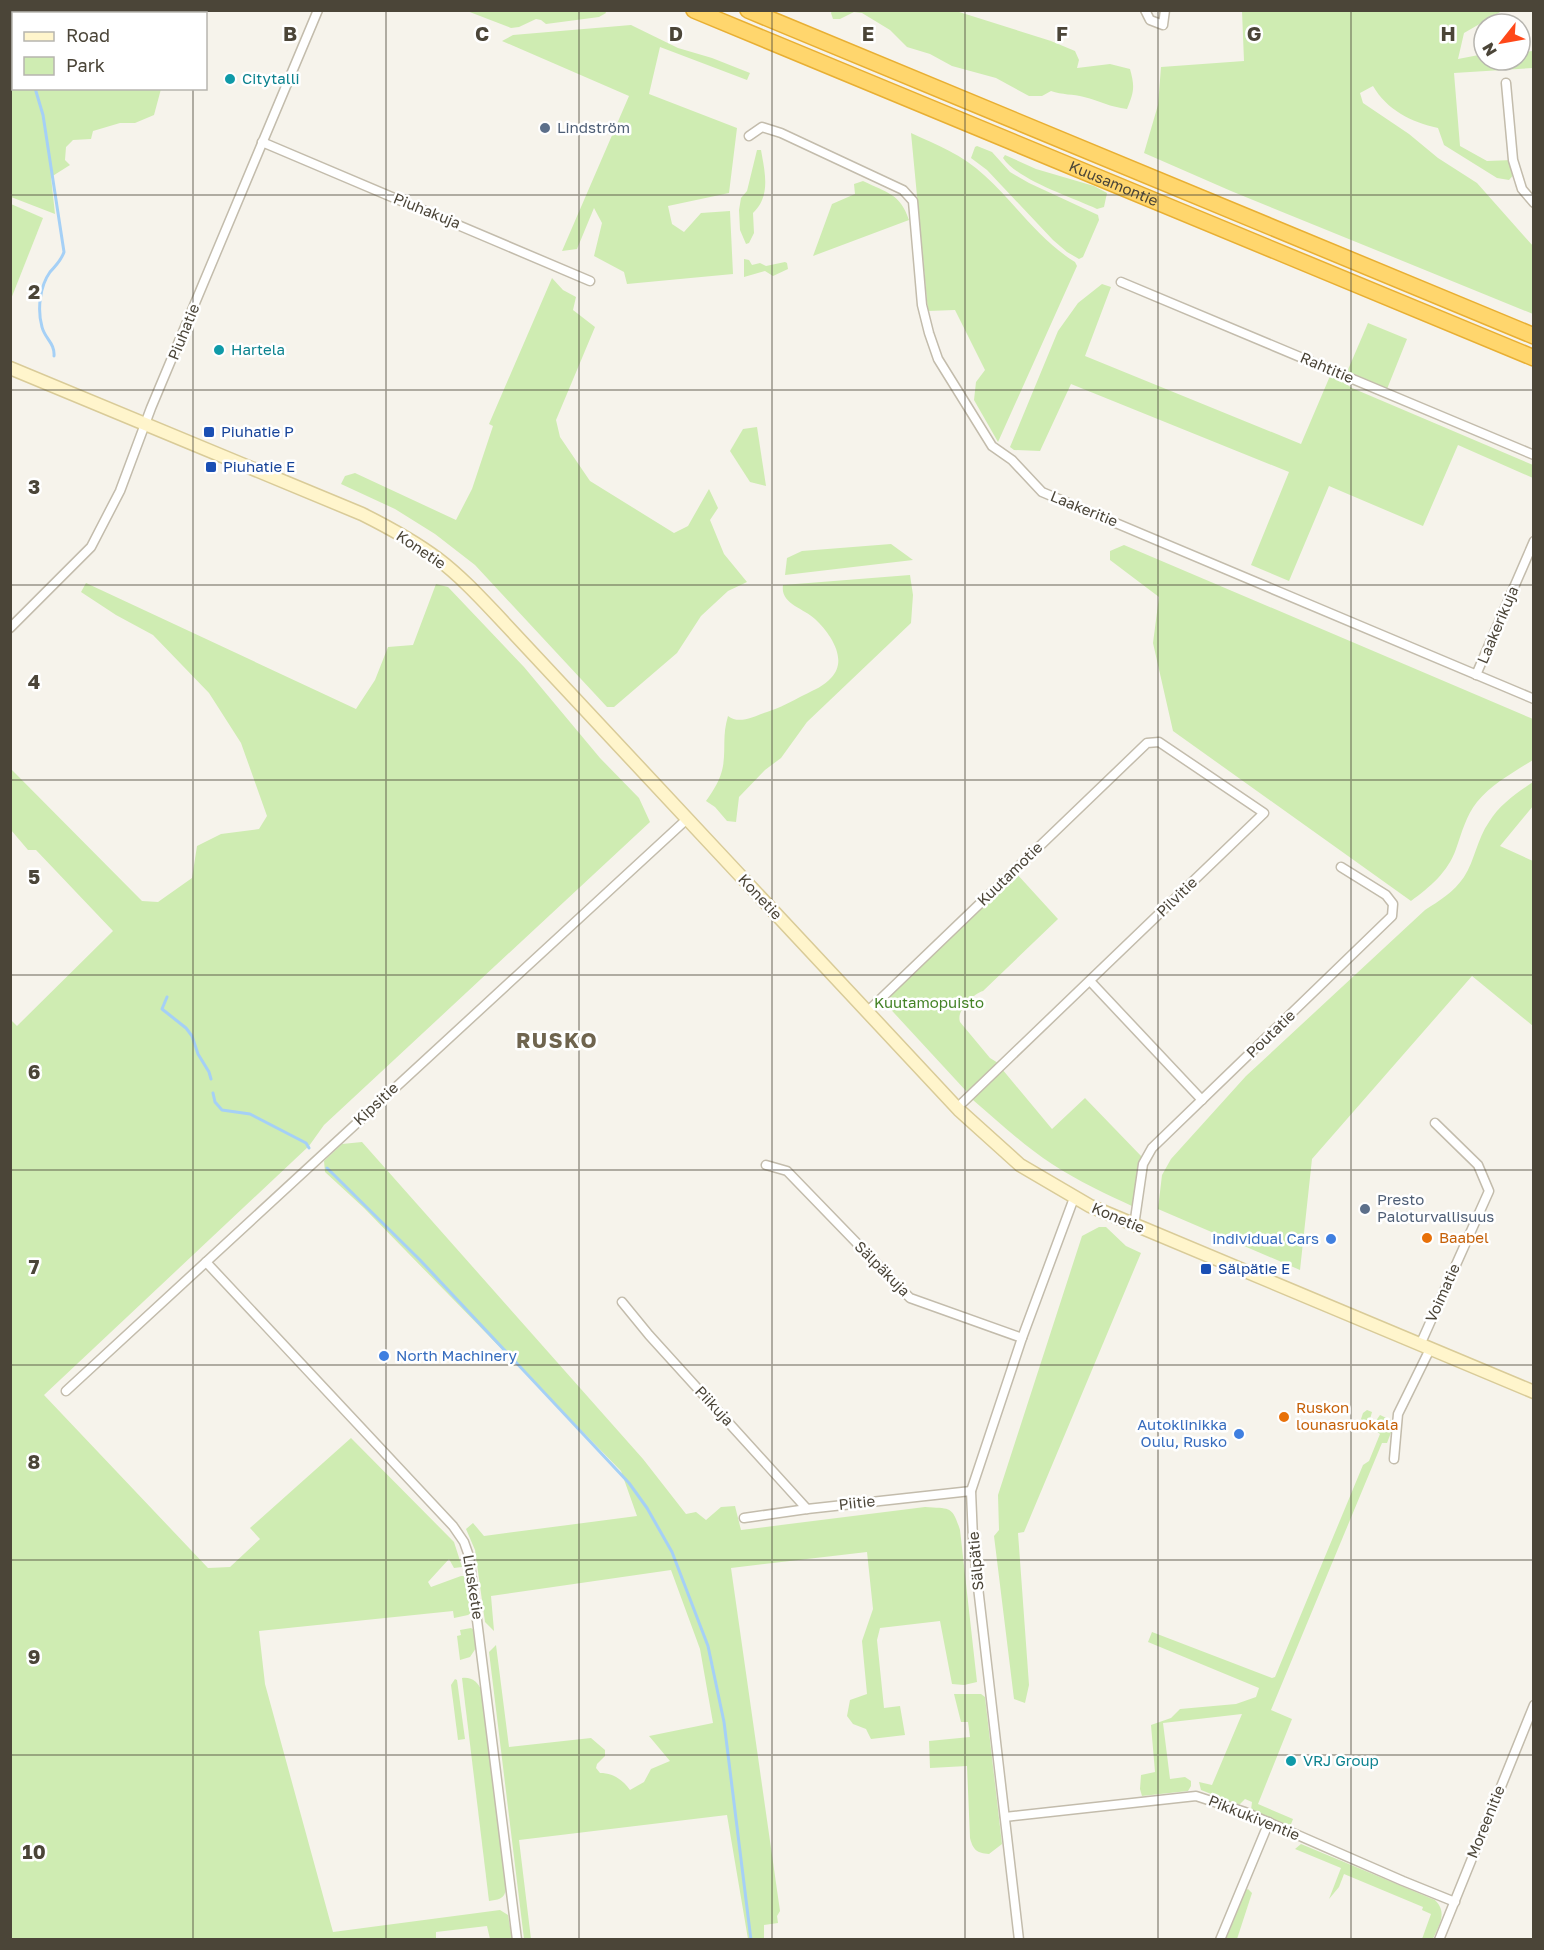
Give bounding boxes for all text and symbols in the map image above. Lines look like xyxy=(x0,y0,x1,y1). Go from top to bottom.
legend xyxy=(12,12,207,90)
north arrow xyxy=(1472,12,1532,72)
text: B xyxy=(283,21,297,45)
text: C xyxy=(475,21,489,45)
text: D xyxy=(669,21,683,45)
text: E xyxy=(862,21,874,45)
text: F xyxy=(1056,21,1068,45)
text: G xyxy=(1247,21,1261,45)
text: H xyxy=(1440,21,1456,45)
text: Road xyxy=(66,24,110,46)
text: N xyxy=(1477,39,1501,60)
text: Park xyxy=(66,54,105,76)
place label: Citytalli xyxy=(242,69,299,87)
marker: Citytalli xyxy=(223,72,237,86)
place label: Lindström xyxy=(557,118,630,136)
marker: Lindström xyxy=(538,121,552,135)
street label: Kuusamontie xyxy=(1067,156,1161,209)
street label: Piuhakuja xyxy=(391,188,464,232)
text: 2 xyxy=(28,279,40,303)
street label: Piuhatie xyxy=(164,301,203,362)
place label: Hartela xyxy=(231,340,285,358)
marker: Hartela xyxy=(212,343,226,357)
street label: Rahtitie xyxy=(1298,348,1357,386)
place label: Piuhatie P xyxy=(221,422,294,440)
marker: Piuhatie P xyxy=(202,425,216,439)
place label: Piuhatie E xyxy=(223,457,295,475)
marker: Piuhatie E xyxy=(204,460,218,474)
text: 3 xyxy=(28,474,40,498)
street label: Laakeritie xyxy=(1048,486,1121,530)
street label: Konetie xyxy=(393,526,450,572)
street label: Laakerikuja xyxy=(1473,583,1521,666)
text: 4 xyxy=(28,669,40,693)
street label: Kuutamotie xyxy=(973,838,1046,909)
text: 5 xyxy=(28,864,40,888)
street label: Konetie xyxy=(735,870,787,923)
street label: Pilvitie xyxy=(1152,872,1201,920)
park label: Kuutamopuisto xyxy=(874,993,984,1011)
street label: Poutatie xyxy=(1242,1005,1299,1061)
district label: RUSKO xyxy=(516,1027,598,1053)
text: 6 xyxy=(28,1059,40,1083)
street label: Kipsitie xyxy=(349,1078,402,1128)
place label: Presto Paloturvallisuus xyxy=(1377,1190,1494,1225)
street label: Konetie xyxy=(1089,1198,1148,1236)
marker: Presto Paloturvallisuus xyxy=(1358,1202,1372,1216)
place label: Baabel xyxy=(1439,1228,1489,1246)
place label: individual Cars xyxy=(1212,1229,1319,1247)
marker: Baabel xyxy=(1420,1231,1434,1245)
marker: individual Cars xyxy=(1324,1232,1338,1246)
street label: Sälpäkuja xyxy=(851,1237,914,1300)
text: 7 xyxy=(29,1254,40,1278)
place label: Sälpätie E xyxy=(1218,1259,1290,1277)
street label: Voimatie xyxy=(1421,1260,1463,1325)
marker: Sälpätie E xyxy=(1199,1262,1213,1276)
place label: North Machinery xyxy=(396,1346,518,1364)
marker: North Machinery xyxy=(377,1349,391,1363)
street label: Piikuja xyxy=(692,1382,738,1429)
place label: Ruskon lounasruokala xyxy=(1296,1398,1398,1433)
marker: Ruskon lounasruokala xyxy=(1277,1410,1291,1424)
place label: Autoklinikka Oulu, Rusko xyxy=(1137,1415,1227,1450)
marker: Autoklinikka Oulu, Rusko xyxy=(1232,1427,1246,1441)
text: 8 xyxy=(28,1449,40,1473)
street label: Piitie xyxy=(838,1491,876,1513)
street label: Sälpätie xyxy=(963,1531,987,1591)
street label: Liusketie xyxy=(460,1553,488,1621)
text: 9 xyxy=(28,1644,40,1668)
place label: VRJ Group xyxy=(1303,1751,1379,1769)
marker: VRJ Group xyxy=(1284,1754,1298,1768)
street label: Moreenitie xyxy=(1462,1782,1508,1861)
street label: Pikkukiventie xyxy=(1206,1791,1303,1844)
text: 10 xyxy=(22,1839,46,1863)

